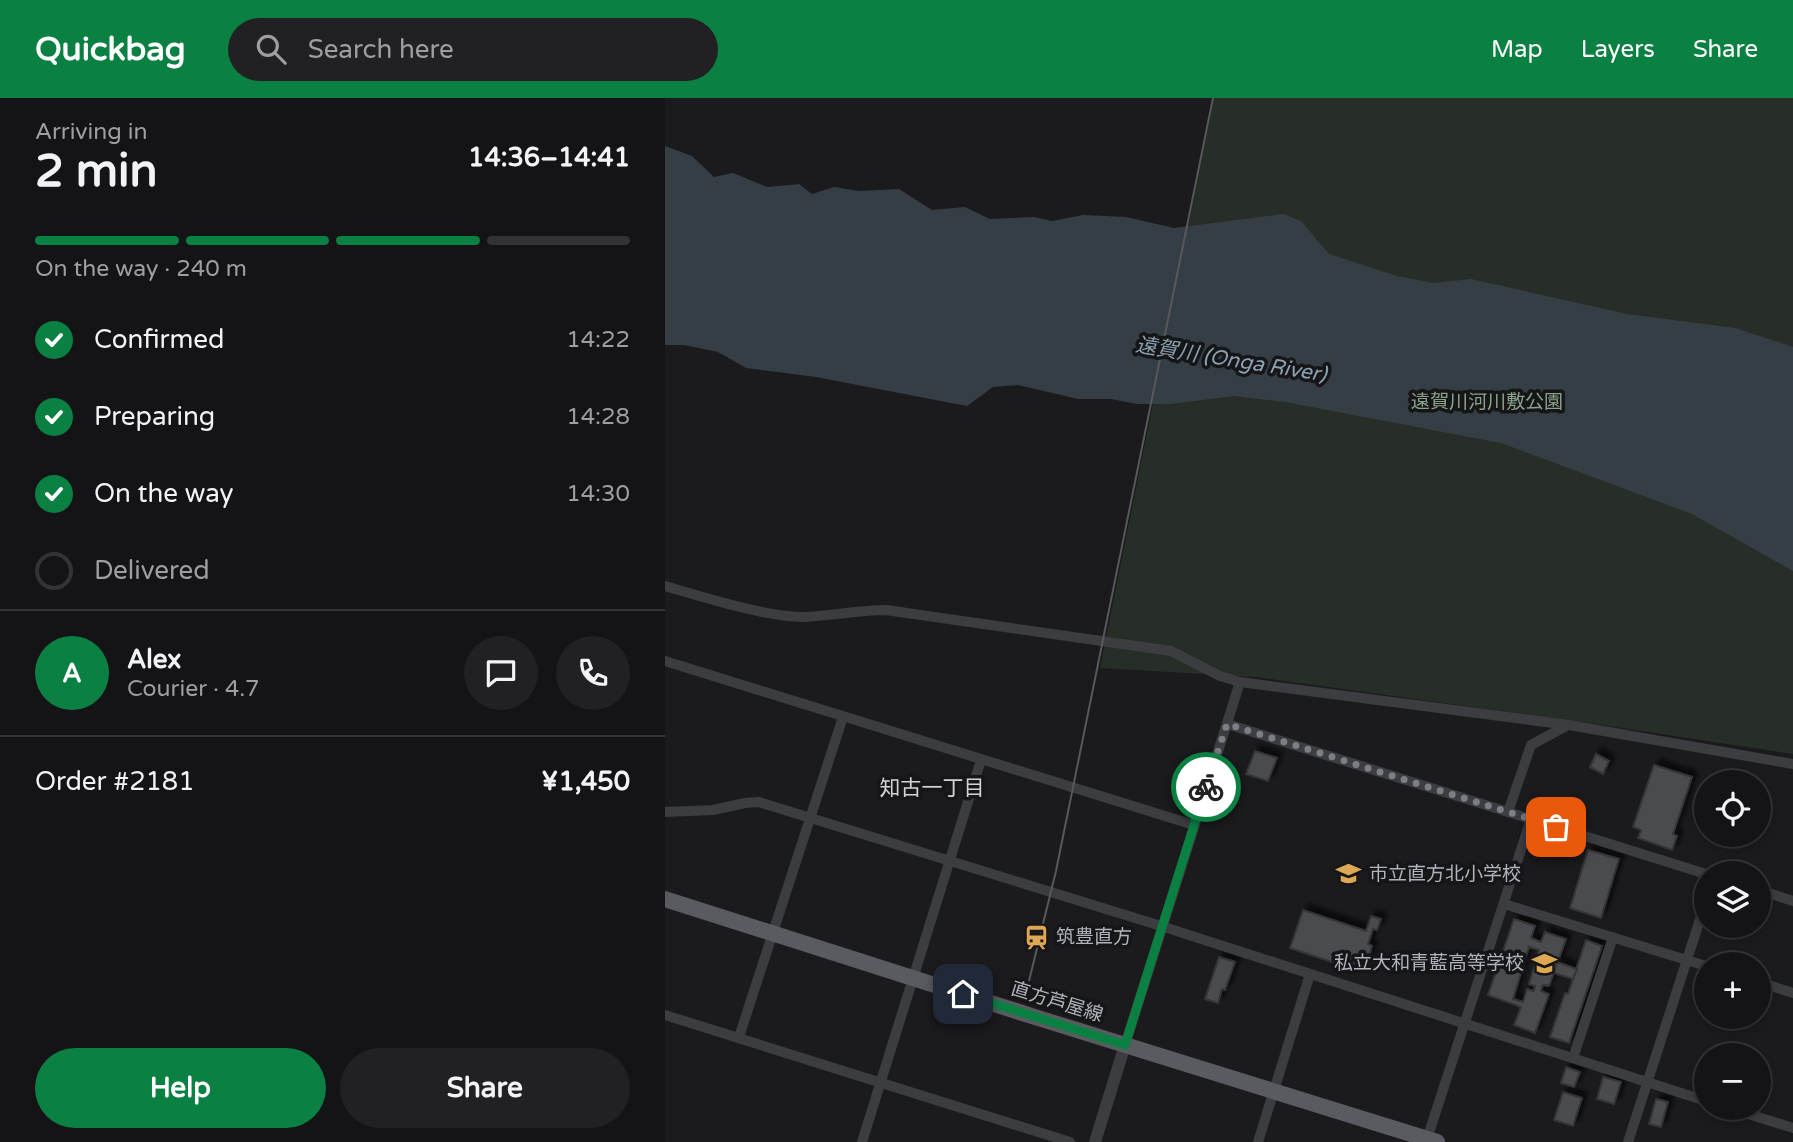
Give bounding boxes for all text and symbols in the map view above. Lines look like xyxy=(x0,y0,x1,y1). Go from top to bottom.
search box xyxy=(228,18,718,81)
text: Quickbag xyxy=(35,30,186,69)
icon: search xyxy=(252,30,290,68)
text: Search here xyxy=(308,34,454,65)
text: Map xyxy=(1491,35,1543,64)
text: Layers xyxy=(1581,35,1655,64)
text: Share xyxy=(1693,35,1758,64)
text: Arriving in xyxy=(35,118,148,146)
text: 14:36–14:41 xyxy=(468,142,630,173)
text: 2 min xyxy=(35,144,158,199)
text: On the way · 240 m xyxy=(35,255,247,283)
icon: check xyxy=(35,321,73,359)
text: Confirmed xyxy=(94,324,224,355)
text: 14:22 xyxy=(566,326,630,354)
water label: 遠賀川 (Onga River) xyxy=(1134,333,1330,388)
park label: 遠賀川河川敷公園 xyxy=(1411,391,1563,413)
icon: check xyxy=(35,398,73,436)
text: Preparing xyxy=(94,401,215,432)
text: 14:28 xyxy=(566,403,630,431)
icon: check xyxy=(35,475,73,513)
text: On the way xyxy=(94,478,234,509)
text: 14:30 xyxy=(566,480,630,508)
text: Delivered xyxy=(94,555,210,586)
button: chat xyxy=(464,636,538,710)
button: phone xyxy=(556,636,630,710)
text: Alex xyxy=(127,644,181,675)
text: A xyxy=(62,658,82,689)
text: Courier · 4.7 xyxy=(127,675,260,703)
courier xyxy=(1171,752,1241,822)
text: Order #2181 xyxy=(35,766,195,797)
text: ¥1,450 xyxy=(541,766,630,797)
icon: bike xyxy=(1187,768,1225,806)
map controls xyxy=(1694,770,1771,1120)
button: locate xyxy=(1694,770,1771,847)
district label: 知古一丁目 xyxy=(880,776,985,801)
pin xyxy=(1526,797,1586,857)
icon: bag xyxy=(1537,808,1575,846)
school or university icon: 市立直方北小学校 xyxy=(1335,860,1363,888)
button: layers xyxy=(1694,861,1771,938)
place label: 市立直方北小学校 xyxy=(1369,863,1521,885)
station icon: 筑豊直方 xyxy=(1022,923,1050,951)
place label: 筑豊直方 xyxy=(1056,926,1132,948)
school or university icon: 私立大和青藍高等学校 xyxy=(1530,949,1558,977)
place label: 私立大和青藍高等学校 xyxy=(1334,952,1524,974)
button: + xyxy=(1694,952,1771,1029)
pin xyxy=(933,964,993,1024)
icon: home xyxy=(944,975,982,1013)
street label: 直方芦屋線 xyxy=(1008,978,1106,1026)
button: − xyxy=(1694,1043,1771,1120)
button: Help xyxy=(35,1048,326,1128)
button: Share xyxy=(340,1048,630,1128)

